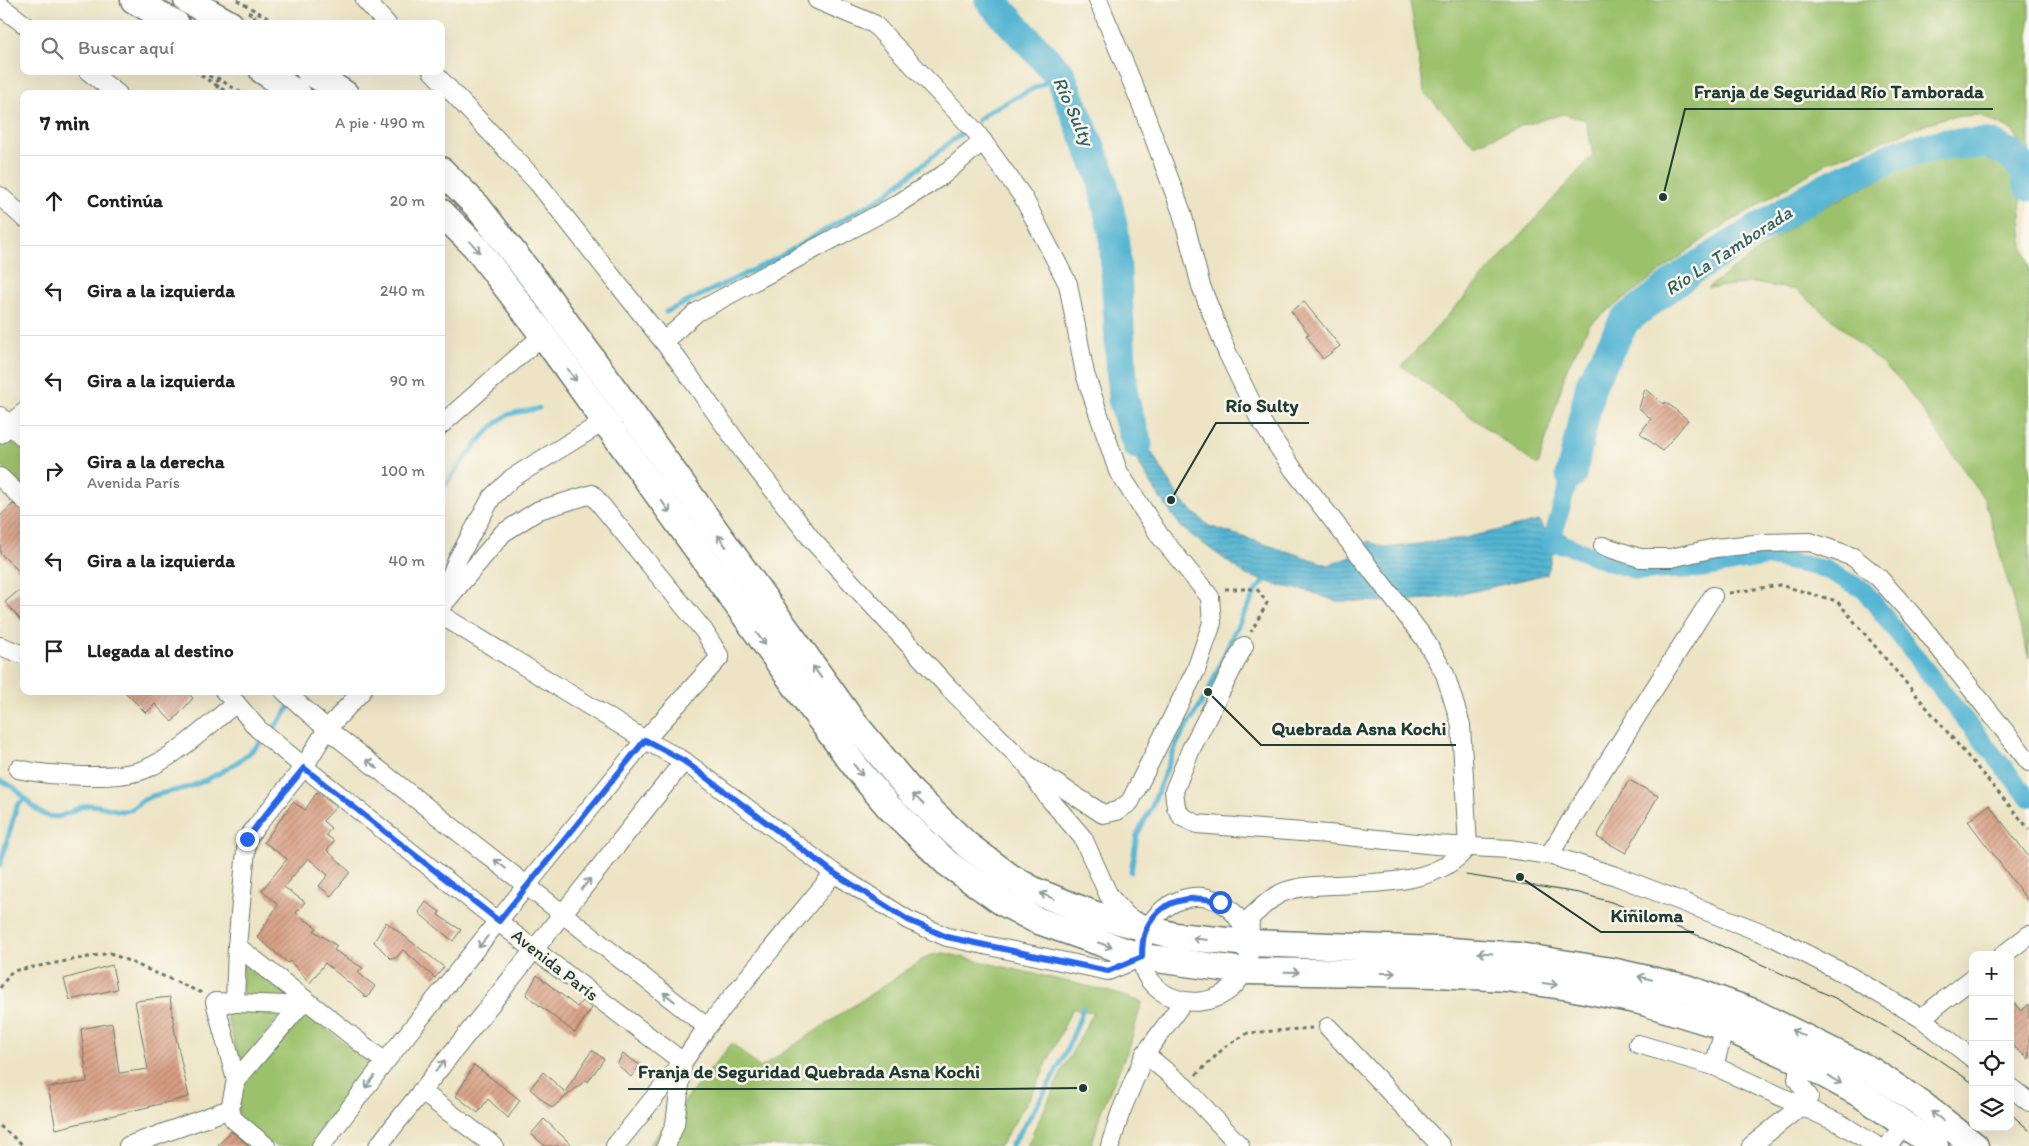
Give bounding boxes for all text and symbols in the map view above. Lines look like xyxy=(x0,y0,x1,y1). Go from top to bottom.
search box xyxy=(20,20,445,75)
icon: search xyxy=(38,34,66,62)
text: Buscar aquí xyxy=(78,36,174,59)
water label: Río Sulty xyxy=(1048,73,1100,151)
callout: Franja de Seguridad Río Tamborada xyxy=(1685,75,1993,109)
text: Franja de Seguridad Río Tamborada xyxy=(1694,80,1984,103)
text: 7 min xyxy=(40,110,89,135)
text: A pie · 490 m xyxy=(335,113,425,132)
icon: ahead xyxy=(40,187,68,215)
text: Continúa xyxy=(87,189,163,212)
text: 20 m xyxy=(390,191,425,210)
water label: Río La Tamborada xyxy=(1660,201,1796,300)
one-way arrow xyxy=(469,241,481,254)
icon: left xyxy=(40,277,68,305)
text: Gira a la izquierda xyxy=(87,279,235,302)
text: 240 m xyxy=(380,281,425,300)
icon: left xyxy=(40,367,68,395)
one-way arrow xyxy=(567,368,577,382)
text: Gira a la izquierda xyxy=(87,369,235,392)
text: 90 m xyxy=(390,371,425,390)
callout: Río Sulty xyxy=(1216,389,1309,423)
text: Río Sulty xyxy=(1226,394,1299,417)
text: Gira a la derecha xyxy=(87,450,225,473)
icon: right xyxy=(40,457,68,485)
text: 100 m xyxy=(381,461,425,480)
text: Avenida París xyxy=(87,473,180,492)
one-way arrow xyxy=(661,500,671,514)
one-way arrow xyxy=(717,534,727,548)
icon: left xyxy=(40,547,68,575)
text: Gira a la izquierda xyxy=(87,549,235,572)
text: 40 m xyxy=(388,551,425,570)
one-way arrow xyxy=(756,632,766,646)
icon: arrive xyxy=(40,637,68,665)
text: Llegada al destino xyxy=(87,639,234,662)
one-way arrow xyxy=(812,665,822,679)
callout: Quebrada Asna Kochi xyxy=(1261,711,1456,745)
text: Quebrada Asna Kochi xyxy=(1272,717,1447,740)
one-way arrow xyxy=(366,759,379,770)
one-way arrow xyxy=(852,763,863,776)
one-way arrow xyxy=(912,793,925,805)
route end xyxy=(236,828,259,851)
one-way arrow xyxy=(494,859,507,870)
one-way arrow xyxy=(580,878,591,891)
one-way arrow xyxy=(1040,891,1055,901)
route start xyxy=(1209,891,1232,914)
callout: Kiñiloma xyxy=(1601,898,1694,932)
text: Kiñiloma xyxy=(1611,904,1685,927)
street label: Avenida París xyxy=(507,924,603,1006)
one-way arrow xyxy=(1193,934,1209,944)
one-way arrow xyxy=(477,935,488,948)
one-way arrow xyxy=(1097,941,1112,950)
one-way arrow xyxy=(1477,949,1493,958)
map controls xyxy=(1969,951,2014,1131)
button: + xyxy=(1969,951,2014,996)
one-way arrow xyxy=(1284,967,1300,977)
one-way arrow xyxy=(1380,968,1396,978)
one-way arrow xyxy=(1638,973,1654,983)
one-way arrow xyxy=(1542,979,1558,989)
one-way arrow xyxy=(663,992,676,1003)
button: − xyxy=(1969,996,2014,1041)
one-way arrow xyxy=(1791,1027,1806,1037)
button: locate xyxy=(1969,1041,2014,1086)
callout: Franja de Seguridad Quebrada Asna Kochi xyxy=(628,1055,989,1089)
one-way arrow xyxy=(435,1060,446,1073)
text: Franja de Seguridad Quebrada Asna Kochi xyxy=(638,1060,980,1083)
one-way arrow xyxy=(365,1075,375,1089)
one-way arrow xyxy=(1827,1076,1842,1085)
button: layers xyxy=(1969,1086,2014,1131)
one-way arrow xyxy=(1930,1111,1944,1121)

